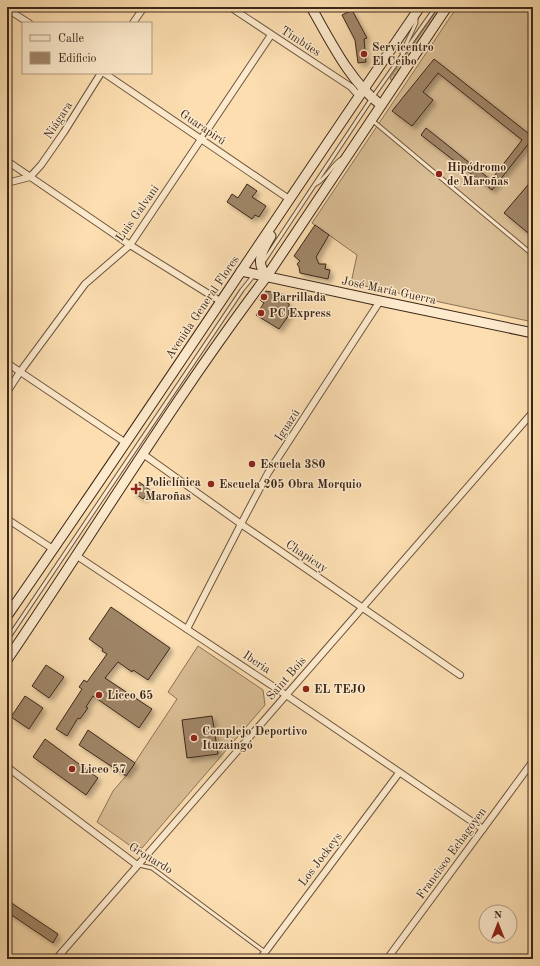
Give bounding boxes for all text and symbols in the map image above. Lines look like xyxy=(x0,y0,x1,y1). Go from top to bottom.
legend xyxy=(22,22,152,74)
street label: Timbúes xyxy=(278,25,322,59)
text: Calle xyxy=(58,33,84,45)
place label: Servicentro El Ceibo xyxy=(372,42,434,68)
marker: Servicentro El Ceibo xyxy=(359,49,369,59)
text: Edificio xyxy=(58,53,97,65)
street label: Niágara xyxy=(42,100,75,141)
street label: Guarapirú xyxy=(177,108,228,148)
place label: Hipódromo de Maroñas xyxy=(447,162,508,188)
marker: Hipódromo de Maroñas xyxy=(434,169,444,179)
street label: Luis Galvani xyxy=(114,183,162,244)
street label: Avenida General Flores xyxy=(164,254,242,361)
street label: José María Guerra xyxy=(340,275,437,307)
marker: Parrillada xyxy=(259,292,269,302)
place label: Parrillada xyxy=(272,292,326,304)
marker: PC Express xyxy=(256,308,266,318)
place label: PC Express xyxy=(269,308,331,320)
street label: Iguazú xyxy=(273,407,303,444)
marker: Escuela 380 xyxy=(247,459,257,469)
place label: Escuela 380 xyxy=(260,459,325,471)
place label: Policlínica Maroñas xyxy=(145,477,201,503)
place label: Escuela 205 Obra Morquio xyxy=(219,478,362,491)
marker: Escuela 205 Obra Morquio xyxy=(206,479,216,489)
marker: Policlínica Maroñas xyxy=(130,483,142,495)
street label: Chapicuy xyxy=(283,538,330,576)
street label: Iberia xyxy=(240,649,272,676)
street label: Saint Bois xyxy=(265,655,309,703)
marker: EL TEJO xyxy=(301,684,311,694)
place label: EL TEJO xyxy=(314,684,366,696)
place label: Liceo 65 xyxy=(107,689,153,702)
marker: Liceo 65 xyxy=(94,690,104,700)
place label: Complejo Deportivo Ituzaingó xyxy=(202,726,307,752)
marker: Complejo Deportivo Ituzaingó xyxy=(189,733,199,743)
place label: Liceo 57 xyxy=(80,763,126,776)
marker: Liceo 57 xyxy=(67,764,77,774)
street label: Francisco Echagoyen xyxy=(415,805,489,902)
street label: Los Jockeys xyxy=(297,831,345,889)
street label: Gronardo xyxy=(126,841,175,877)
north arrow xyxy=(478,904,518,944)
text: N xyxy=(494,910,503,921)

